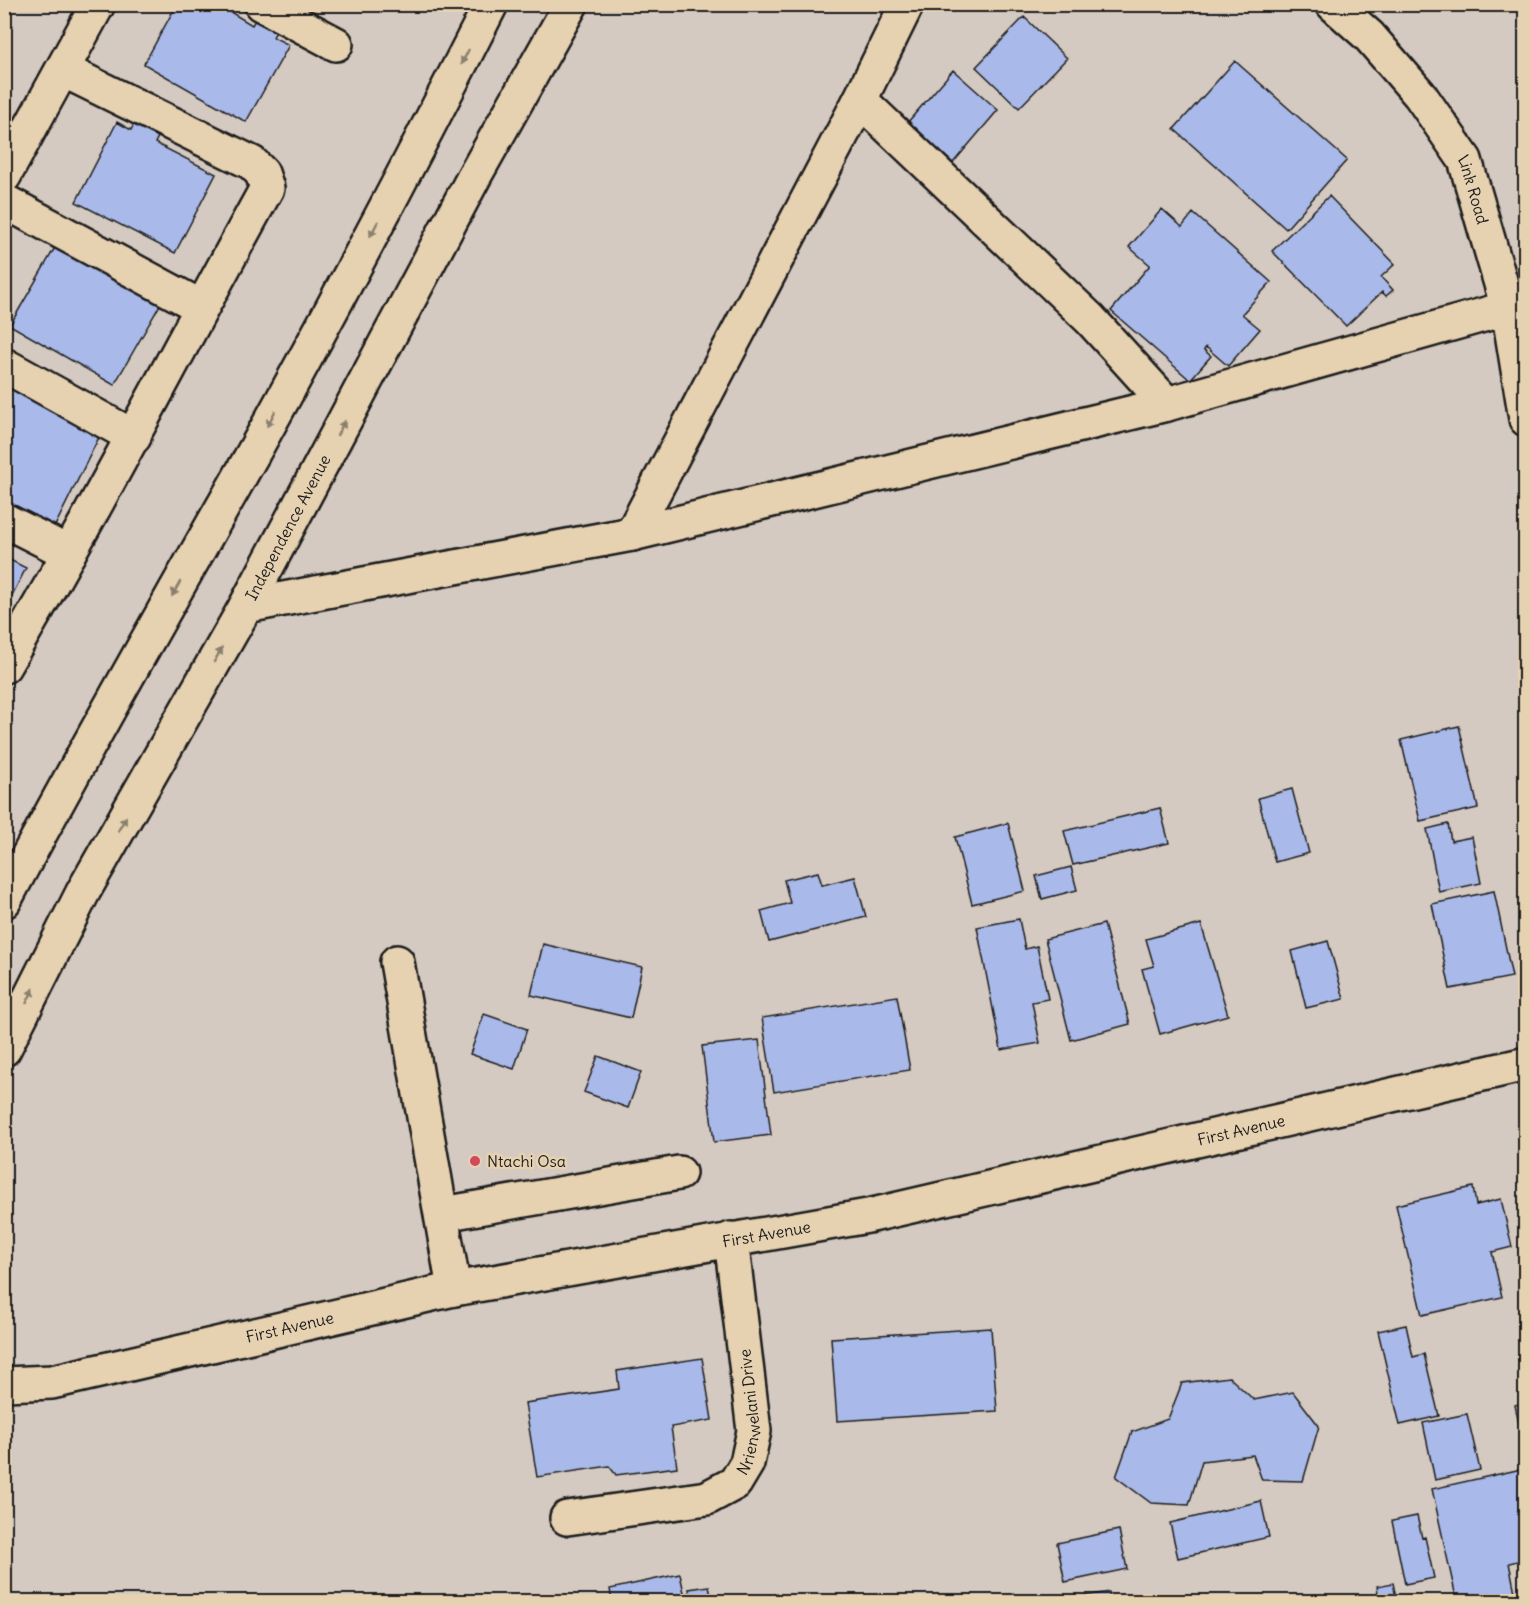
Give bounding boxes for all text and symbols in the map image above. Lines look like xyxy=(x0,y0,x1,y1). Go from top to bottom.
one-way arrow xyxy=(460,48,469,65)
street label: Link Road xyxy=(1454,150,1493,227)
one-way arrow xyxy=(369,221,379,238)
one-way arrow xyxy=(266,411,276,428)
one-way arrow xyxy=(336,419,346,436)
street label: Independence Avenue xyxy=(241,451,335,604)
one-way arrow xyxy=(171,581,181,598)
one-way arrow xyxy=(213,646,223,663)
one-way arrow xyxy=(117,815,127,832)
one-way arrow xyxy=(25,987,35,1005)
street label: First Avenue xyxy=(1195,1110,1287,1150)
place label: Ntachi Osa xyxy=(487,1151,566,1171)
marker: Ntachi Osa xyxy=(468,1154,482,1168)
street label: First Avenue xyxy=(721,1216,812,1251)
street label: First Avenue xyxy=(244,1307,335,1347)
street label: Nrienwelani Drive xyxy=(732,1348,765,1479)

